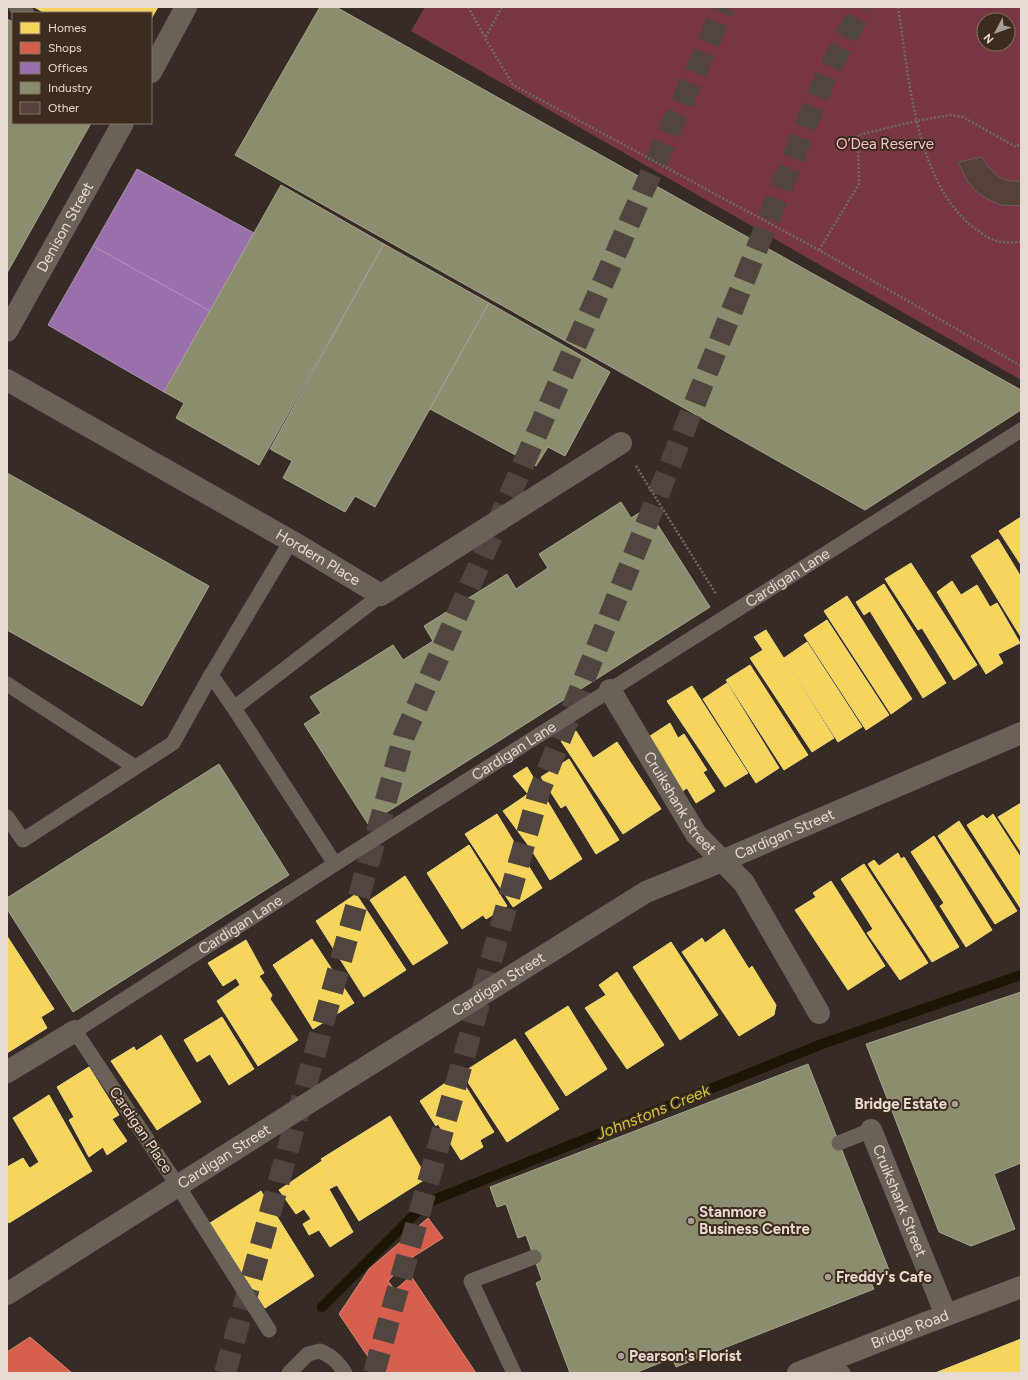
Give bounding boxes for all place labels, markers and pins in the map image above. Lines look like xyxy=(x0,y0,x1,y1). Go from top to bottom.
place label: Bridge Estate xyxy=(854,1095,948,1113)
marker: Bridge Estate xyxy=(950,1099,960,1109)
place label: Stanmore Business Centre xyxy=(699,1203,810,1238)
marker: Stanmore Business Centre xyxy=(686,1216,696,1226)
place label: Freddy's Cafe xyxy=(836,1268,932,1286)
marker: Freddy's Cafe xyxy=(823,1272,833,1282)
place label: Pearson's Florist xyxy=(629,1347,742,1365)
marker: Pearson's Florist xyxy=(616,1351,626,1361)

